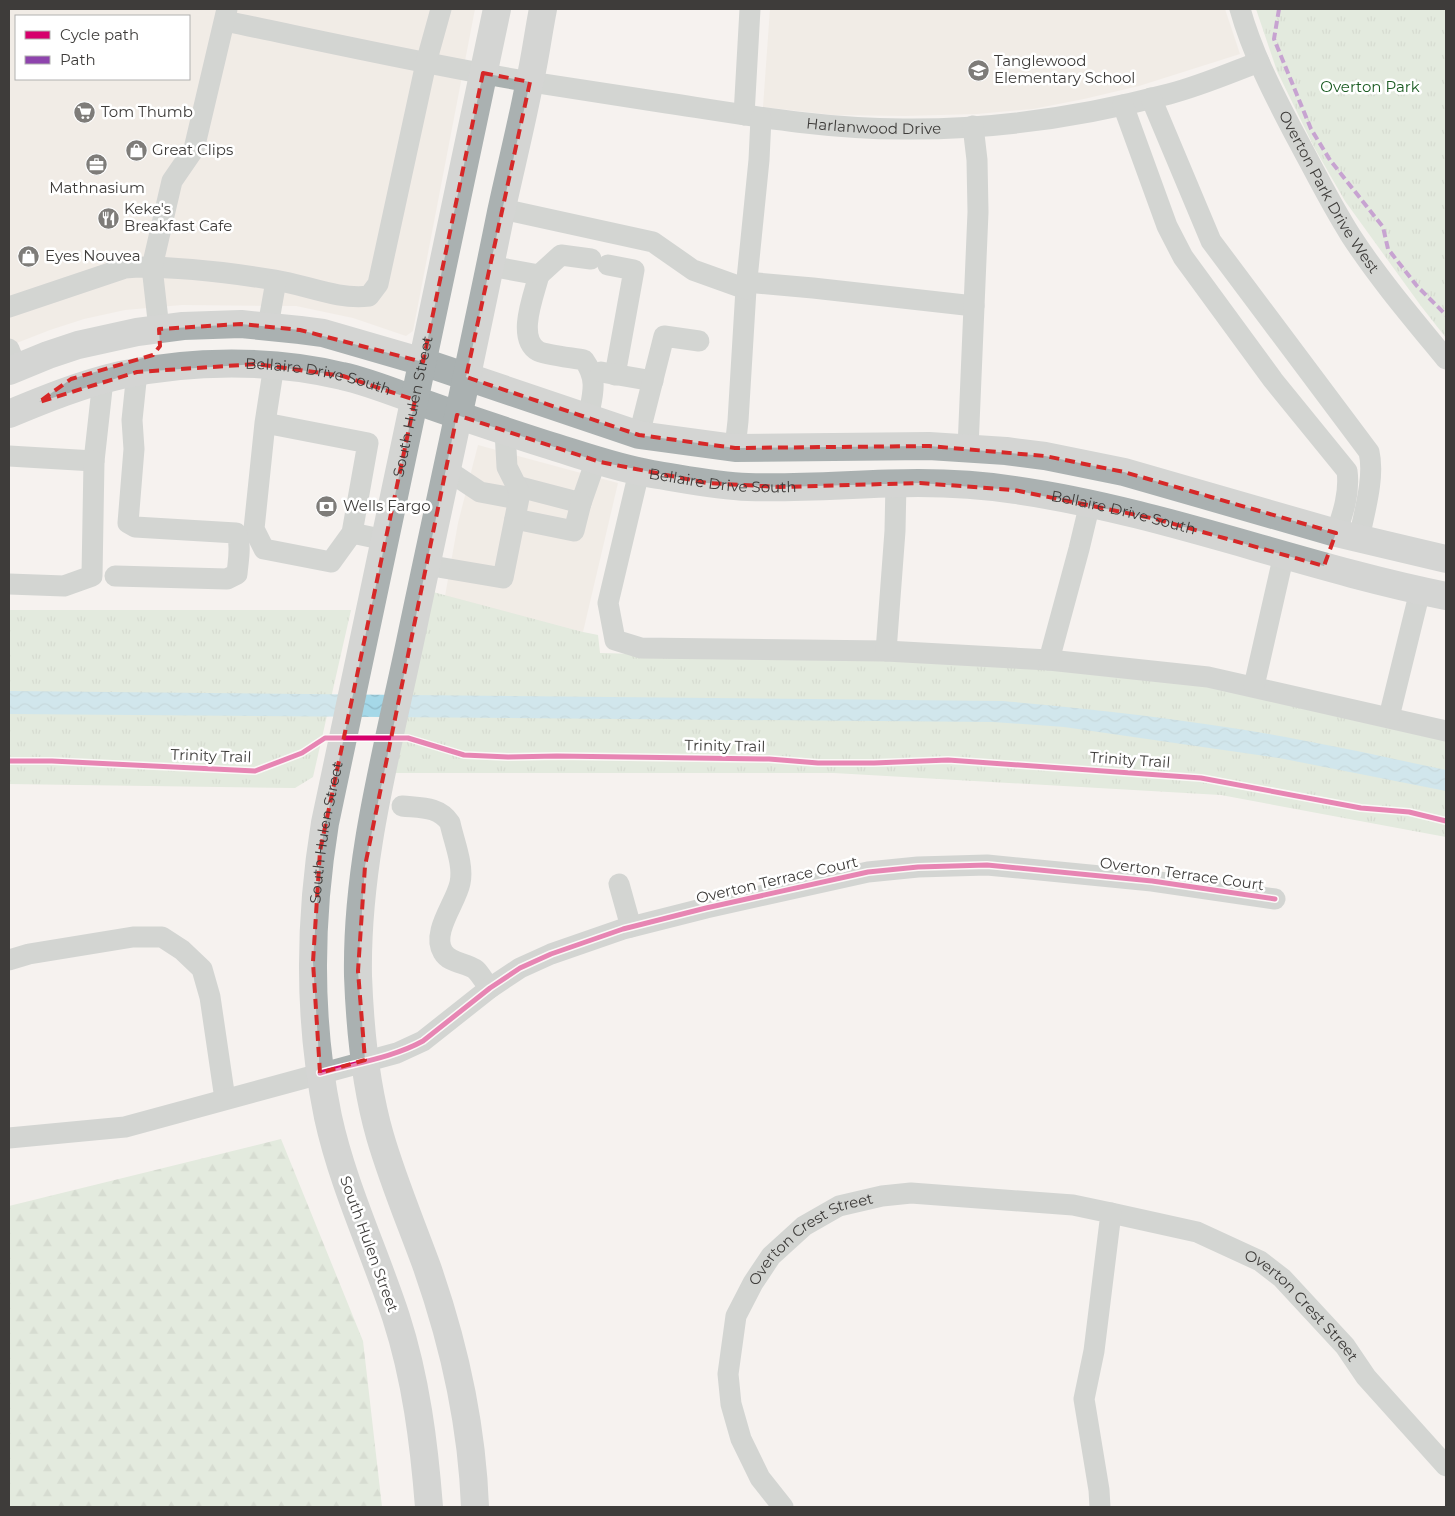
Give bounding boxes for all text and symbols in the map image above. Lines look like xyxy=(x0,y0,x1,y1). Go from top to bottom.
legend xyxy=(15,15,190,80)
text: Cycle path xyxy=(60,25,139,44)
text: Path xyxy=(60,50,96,69)
place label: Tanglewood Elementary School xyxy=(994,51,1135,87)
school or university icon: Tanglewood Elementary School xyxy=(966,58,990,82)
park label: Overton Park xyxy=(1320,77,1420,96)
supermarket icon: Tom Thumb xyxy=(73,100,97,124)
place label: Tom Thumb xyxy=(101,102,193,121)
street label: Overton Park Drive West xyxy=(1275,107,1384,277)
street label: Harlanwood Drive xyxy=(805,113,941,138)
shop icon: Great Clips xyxy=(124,138,148,162)
place label: Great Clips xyxy=(152,140,233,159)
office icon: Mathnasium xyxy=(85,153,109,177)
place label: Mathnasium xyxy=(49,178,145,197)
place label: Keke's Breakfast Cafe xyxy=(124,199,232,235)
restaurant icon: Keke's Breakfast Cafe xyxy=(96,206,120,230)
shop icon: Eyes Nouvea xyxy=(17,244,41,268)
place label: Eyes Nouvea xyxy=(45,246,141,265)
street label: South Hulen Street xyxy=(388,334,437,479)
street label: Bellaire Drive South xyxy=(245,354,394,399)
street label: Bellaire Drive South xyxy=(648,464,797,496)
street label: Bellaire Drive South xyxy=(1049,486,1198,539)
bank icon: Wells Fargo xyxy=(315,494,339,518)
place label: Wells Fargo xyxy=(343,496,431,515)
street label: Trinity Trail xyxy=(684,735,766,756)
street label: Trinity Trail xyxy=(170,745,252,766)
street label: Trinity Trail xyxy=(1089,747,1171,772)
street label: South Hulen Street xyxy=(305,760,347,904)
street label: Overton Terrace Court xyxy=(694,852,860,907)
street label: Overton Terrace Court xyxy=(1099,853,1265,894)
street label: South Hulen Street xyxy=(336,1173,403,1315)
street label: Overton Crest Street xyxy=(744,1188,875,1289)
street label: Overton Crest Street xyxy=(1242,1245,1363,1365)

